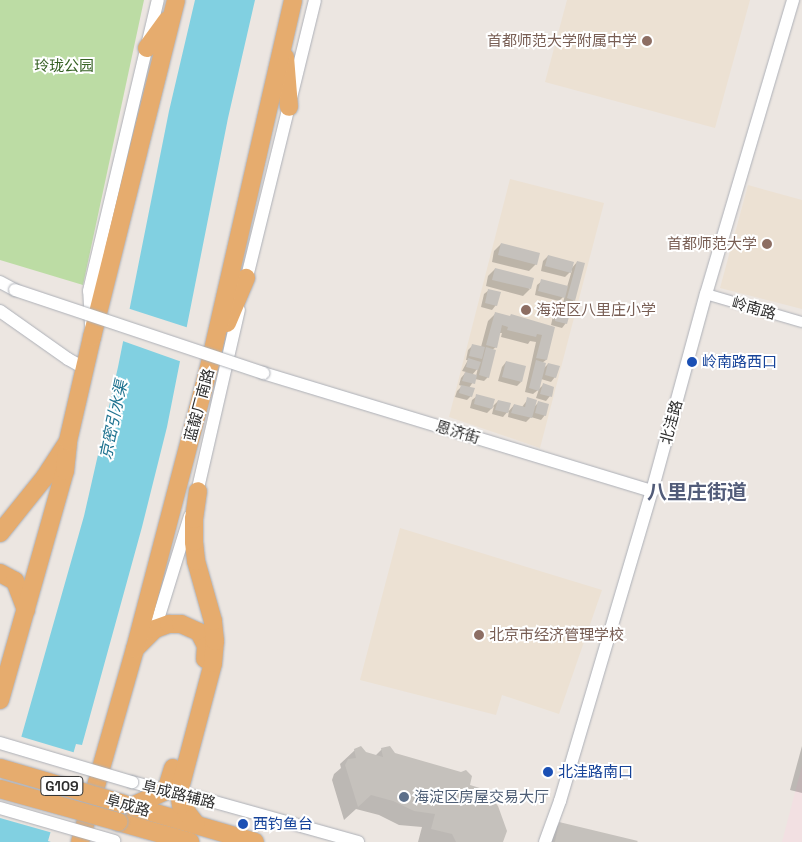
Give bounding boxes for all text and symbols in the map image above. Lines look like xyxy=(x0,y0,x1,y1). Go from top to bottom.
place label: 首都师范大学附属中学 xyxy=(487,32,637,50)
marker: 首都师范大学附属中学 xyxy=(641,35,653,47)
park label: 玲珑公园 xyxy=(34,57,94,75)
place label: 首都师范大学 xyxy=(667,235,757,253)
marker: 首都师范大学 xyxy=(761,238,773,250)
street label: 岭南路 xyxy=(730,293,778,323)
place label: 海淀区八里庄小学 xyxy=(536,301,656,319)
marker: 海淀区八里庄小学 xyxy=(520,304,532,316)
place label: 岭南路西口 xyxy=(702,353,777,371)
marker: 岭南路西口 xyxy=(686,356,698,368)
street label: 蓝靛厂南路 xyxy=(181,366,217,444)
water label: 京密引水渠 xyxy=(96,379,132,461)
street label: 北洼路 xyxy=(656,398,686,446)
street label: 恩济街 xyxy=(434,417,482,447)
district label: 八里庄街道 xyxy=(647,480,747,504)
place label: 北京市经济管理学校 xyxy=(489,626,624,644)
marker: 北京市经济管理学校 xyxy=(473,629,485,641)
place label: 北洼路南口 xyxy=(558,763,633,781)
marker: 北洼路南口 xyxy=(542,766,554,778)
road number: G109 xyxy=(40,774,84,798)
street label: 阜成路辅路 xyxy=(140,776,218,812)
place label: 海淀区房屋交易大厅 xyxy=(414,788,549,806)
street label: 阜成路 xyxy=(104,790,152,820)
marker: 海淀区房屋交易大厅 xyxy=(398,791,410,803)
place label: 西钓鱼台 xyxy=(253,815,313,833)
marker: 西钓鱼台 xyxy=(237,818,249,830)

